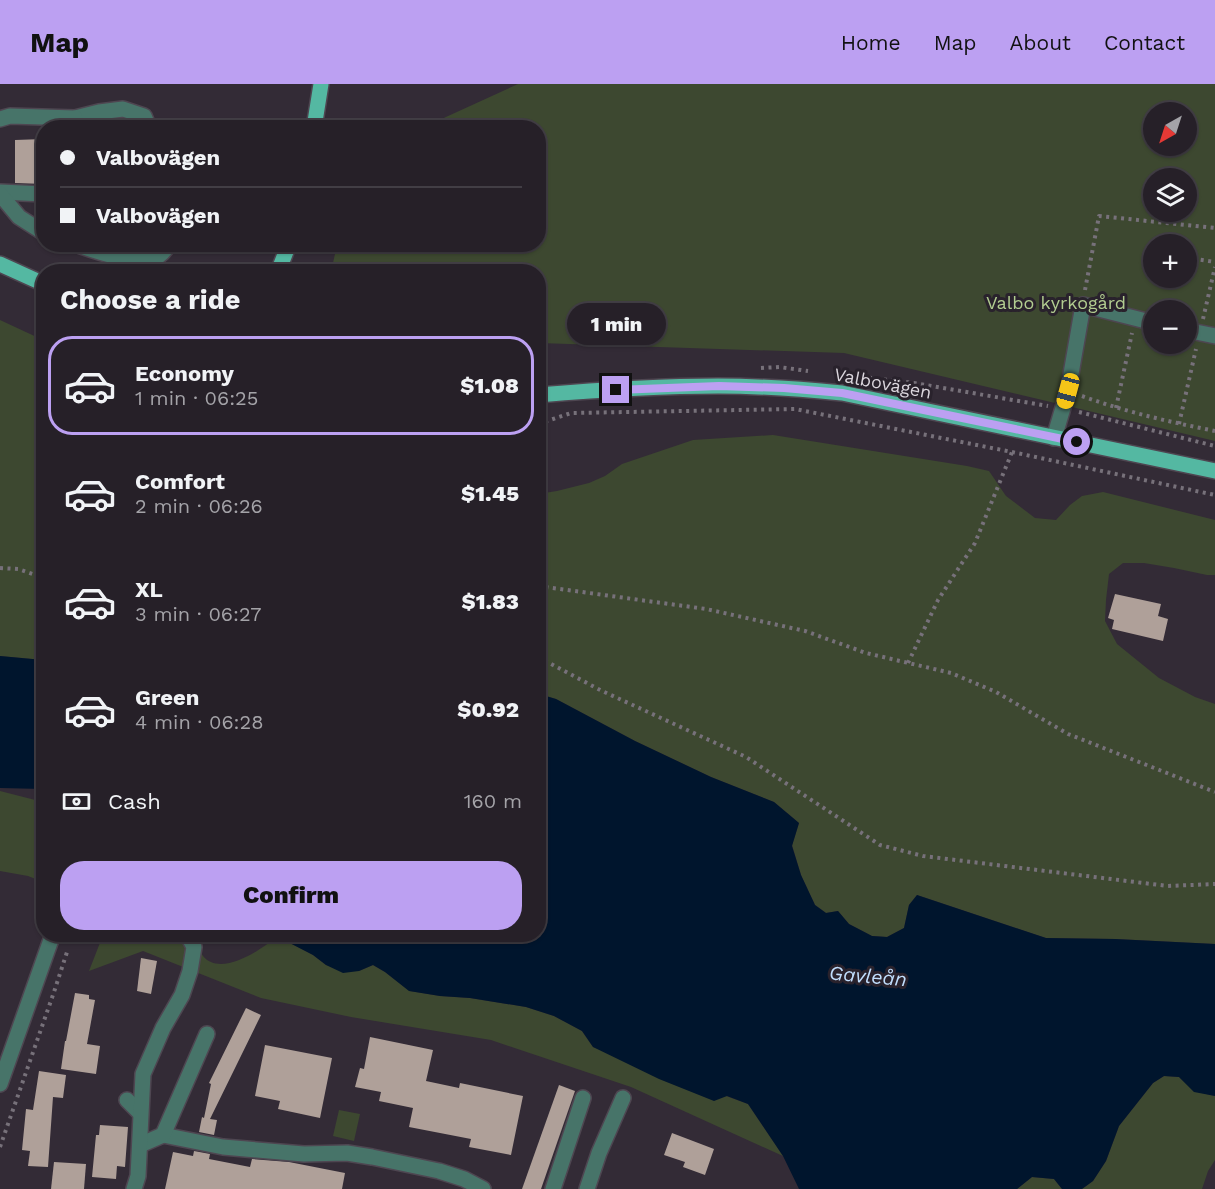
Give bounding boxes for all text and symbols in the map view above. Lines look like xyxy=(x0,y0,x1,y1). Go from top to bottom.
text: Map xyxy=(30,26,89,59)
text: Home xyxy=(841,30,901,55)
text: Map xyxy=(934,30,977,55)
text: About xyxy=(1010,30,1071,55)
text: Contact xyxy=(1104,30,1185,55)
north arrow xyxy=(1143,102,1197,156)
map controls xyxy=(1143,102,1197,354)
text: Valbovägen xyxy=(96,145,220,170)
button: layers xyxy=(1143,168,1197,222)
text: Valbovägen xyxy=(96,203,220,228)
button: + xyxy=(1143,234,1197,288)
text: Choose a ride xyxy=(60,284,240,316)
park label: Valbo kyrkogård xyxy=(986,292,1126,313)
button: − xyxy=(1143,300,1197,354)
callout: 1 min xyxy=(566,303,666,345)
text: 1 min xyxy=(591,312,642,336)
icon: car xyxy=(63,359,117,413)
text: Economy xyxy=(135,361,234,386)
street label: Valbovägen xyxy=(833,363,933,403)
car xyxy=(1055,371,1081,411)
text: $1.08 xyxy=(460,373,519,398)
route end xyxy=(602,376,629,403)
text: 1 min · 06:25 xyxy=(135,386,258,410)
route start xyxy=(1063,428,1090,455)
icon: car xyxy=(63,467,117,521)
text: Comfort xyxy=(135,469,225,494)
text: $1.45 xyxy=(461,481,519,506)
text: 2 min · 06:26 xyxy=(135,494,263,518)
icon: car xyxy=(63,575,117,629)
text: XL xyxy=(135,577,163,602)
text: $1.83 xyxy=(461,589,519,614)
text: 3 min · 06:27 xyxy=(135,602,261,626)
icon: car xyxy=(63,683,117,737)
text: Green xyxy=(135,685,199,710)
text: $0.92 xyxy=(457,697,519,722)
text: 4 min · 06:28 xyxy=(135,710,263,734)
icon: cash xyxy=(60,785,93,818)
text: Cash xyxy=(108,789,161,814)
text: 160 m xyxy=(464,789,522,813)
button: Confirm xyxy=(60,861,522,930)
water label: Gavleån xyxy=(828,961,908,991)

